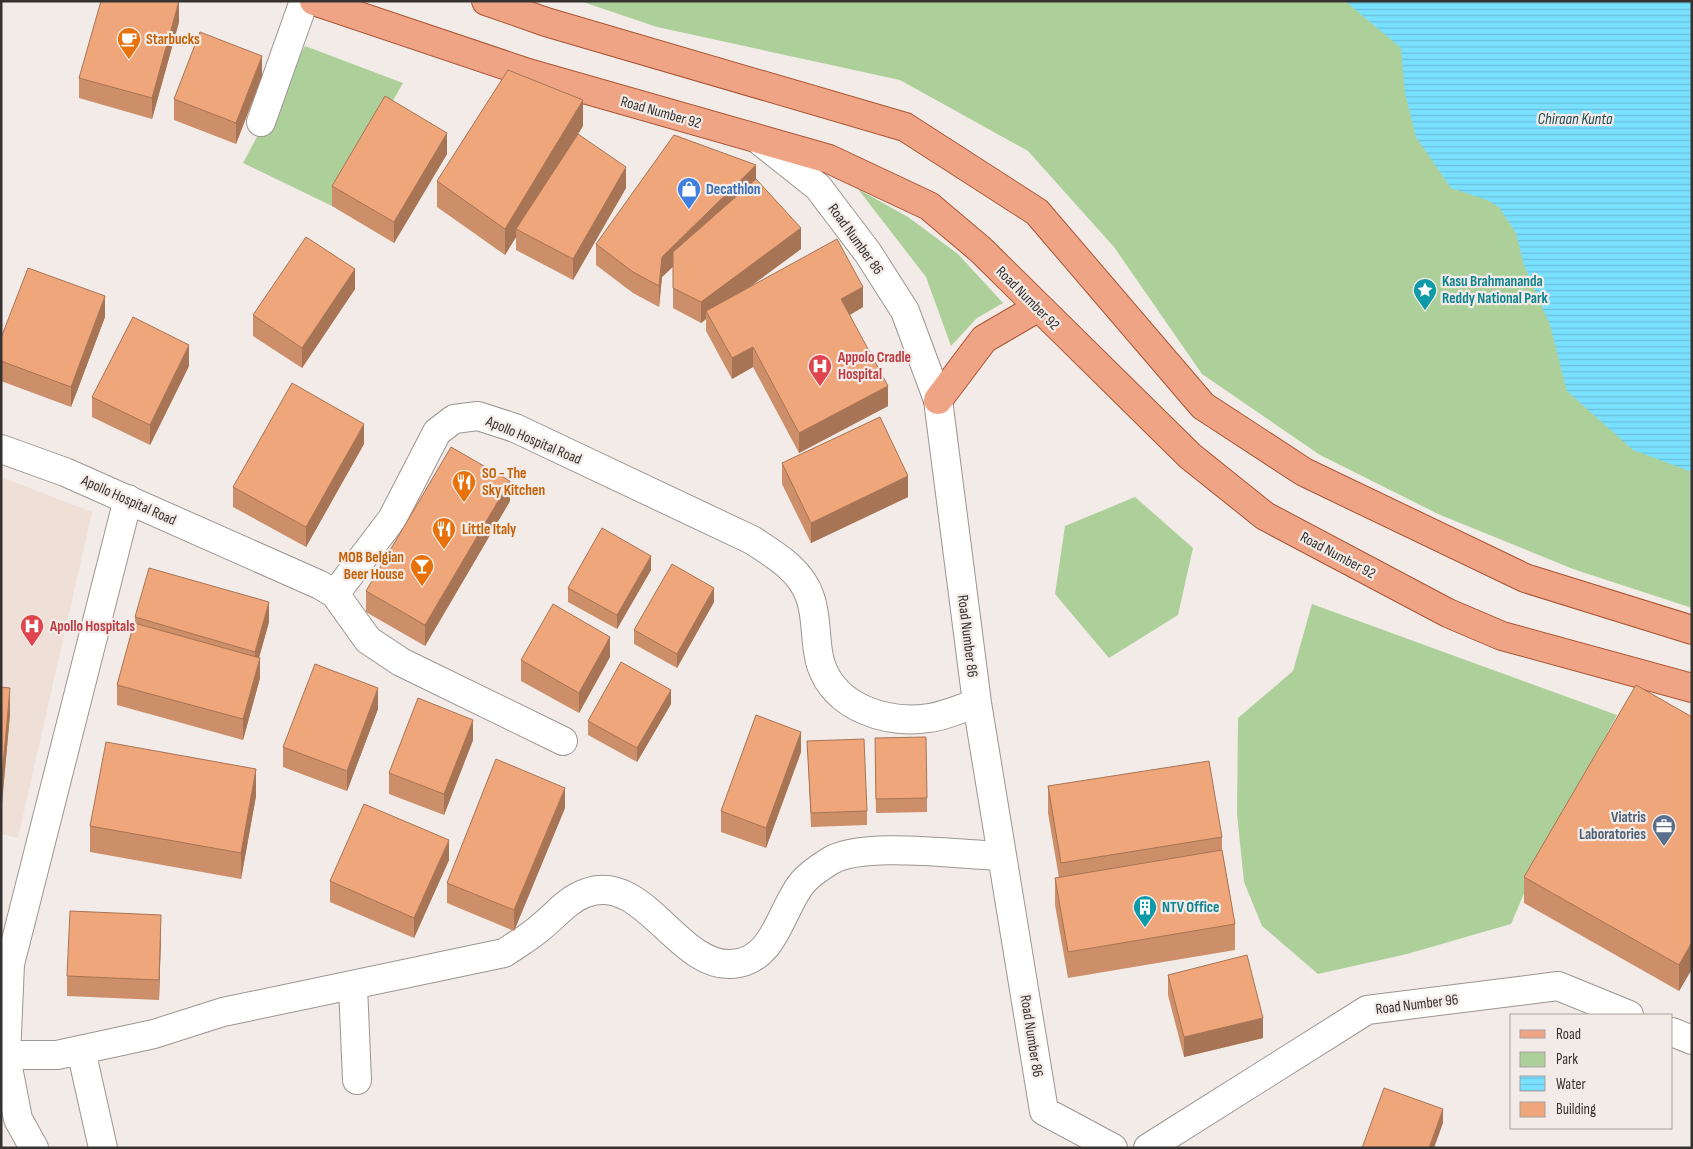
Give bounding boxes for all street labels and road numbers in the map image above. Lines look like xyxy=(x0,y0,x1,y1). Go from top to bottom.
street label: Road Number 92 xyxy=(618,92,703,133)
street label: Road Number 86 xyxy=(824,200,888,278)
street label: Road Number 92 xyxy=(992,262,1064,334)
street label: Apollo Hospital Road xyxy=(482,411,584,469)
street label: Apollo Hospital Road xyxy=(77,471,179,530)
street label: Road Number 92 xyxy=(1297,528,1379,583)
street label: Road Number 86 xyxy=(953,594,982,678)
street label: Road Number 96 xyxy=(1375,990,1459,1019)
street label: Road Number 86 xyxy=(1016,994,1047,1079)

